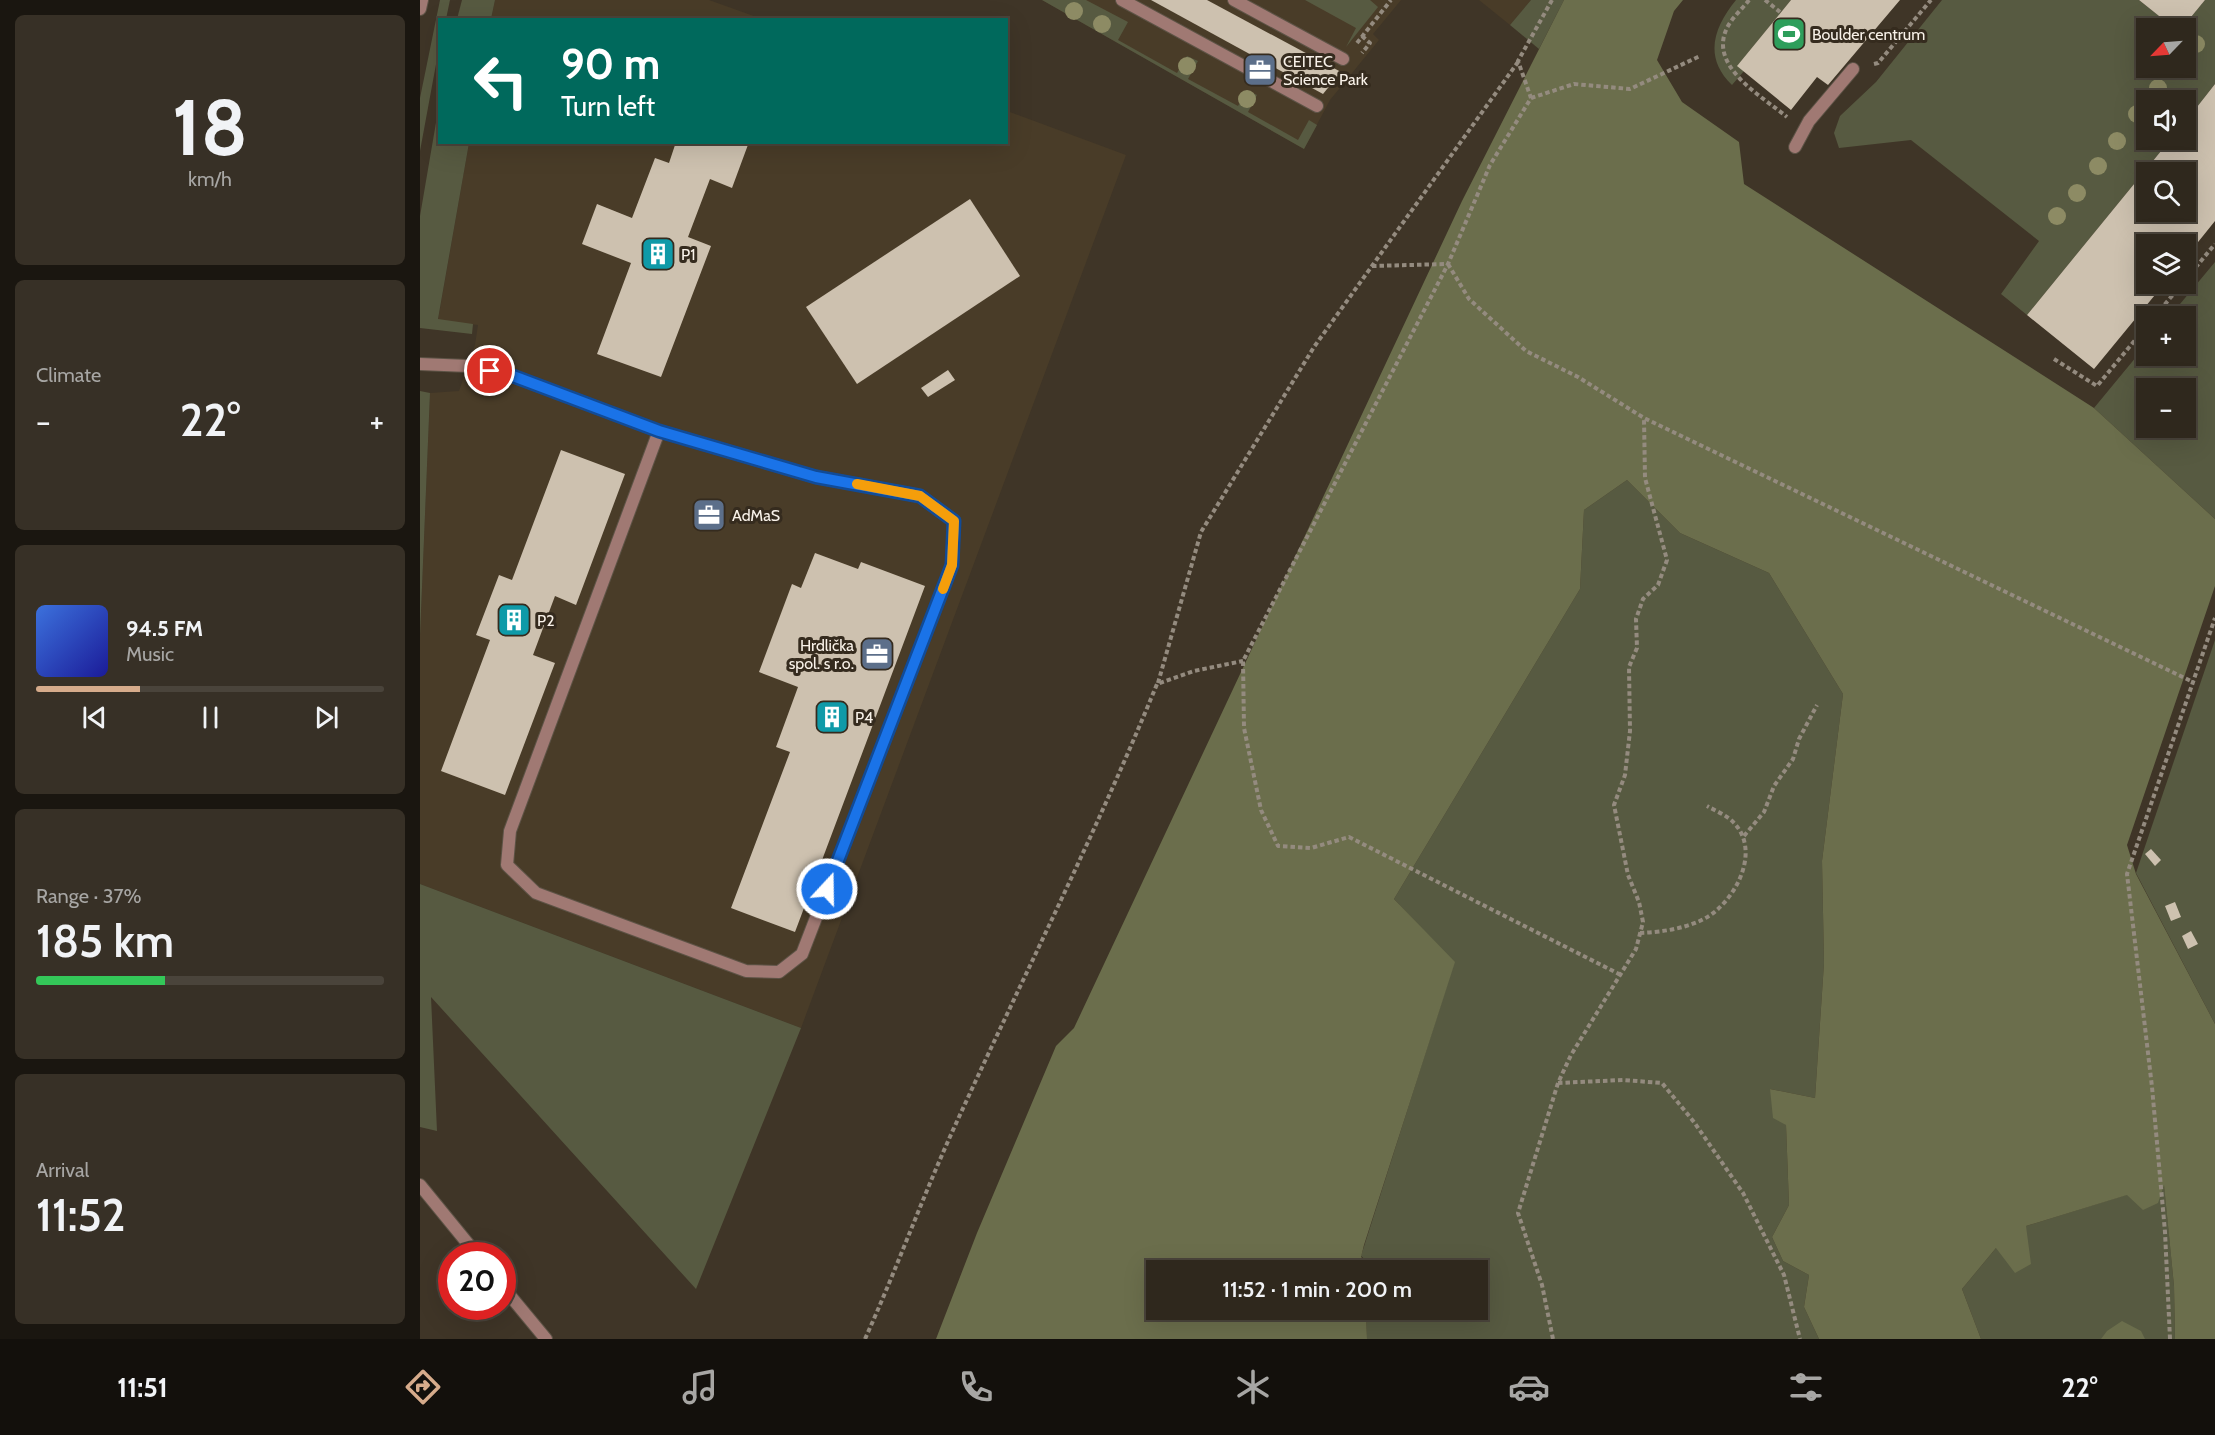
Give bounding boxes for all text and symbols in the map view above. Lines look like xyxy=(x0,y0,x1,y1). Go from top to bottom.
sports icon: Boulder centrum xyxy=(1771,16,1807,52)
north arrow xyxy=(2136,18,2196,78)
map controls xyxy=(2136,18,2196,438)
place label: Boulder centrum xyxy=(1812,25,1925,44)
text: 90 m xyxy=(561,38,660,90)
icon: left xyxy=(462,42,540,120)
office icon: CEITEC Science Park xyxy=(1242,52,1278,88)
place label: CEITEC Science Park xyxy=(1283,52,1369,89)
text: 18 xyxy=(172,80,248,175)
text: Turn left xyxy=(561,90,655,123)
button: sound xyxy=(2136,90,2196,150)
button: search xyxy=(2136,162,2196,222)
text: km/h xyxy=(188,167,232,191)
button: layers xyxy=(2136,234,2196,294)
building icon: P1 xyxy=(640,236,676,272)
place label: P1 xyxy=(681,245,695,264)
button: + xyxy=(2136,306,2196,366)
pin xyxy=(464,345,515,396)
icon: arrive xyxy=(473,354,506,387)
text: Climate xyxy=(36,363,101,387)
button: − xyxy=(2136,378,2196,438)
text: 22° xyxy=(180,393,240,447)
text: − xyxy=(36,401,51,441)
text: + xyxy=(369,401,384,441)
office icon: AdMaS xyxy=(691,497,727,533)
place label: AdMaS xyxy=(732,506,780,525)
building icon: P2 xyxy=(496,602,532,638)
place label: P2 xyxy=(537,611,555,630)
text: 94.5 FM xyxy=(126,615,203,642)
place label: Hrdlička spol. s r.o. xyxy=(789,636,854,673)
office icon: Hrdlička spol. s r.o. xyxy=(859,636,895,672)
text: Music xyxy=(126,642,174,666)
building icon: P4 xyxy=(814,699,850,735)
icon: previous xyxy=(78,701,111,734)
icon: pause xyxy=(194,701,227,734)
icon: next xyxy=(310,701,343,734)
place label: P4 xyxy=(855,708,873,727)
position arrow xyxy=(795,857,859,921)
text: Range · 37% xyxy=(36,884,142,908)
text: 185 km xyxy=(36,914,174,968)
text: Arrival xyxy=(36,1158,89,1182)
text: 11:52 xyxy=(36,1188,126,1242)
speed limit sign: 20 xyxy=(438,1242,516,1320)
text: 11:52 · 1 min · 200 m xyxy=(1222,1276,1412,1303)
icon: directions xyxy=(402,1366,444,1408)
icon: music xyxy=(679,1366,721,1408)
icon: phone xyxy=(955,1366,997,1408)
icon: climate xyxy=(1232,1366,1274,1408)
icon: car xyxy=(1508,1366,1550,1408)
icon: filters xyxy=(1785,1366,1827,1408)
text: 11:51 xyxy=(117,1371,168,1404)
text: 22° xyxy=(2061,1371,2098,1404)

